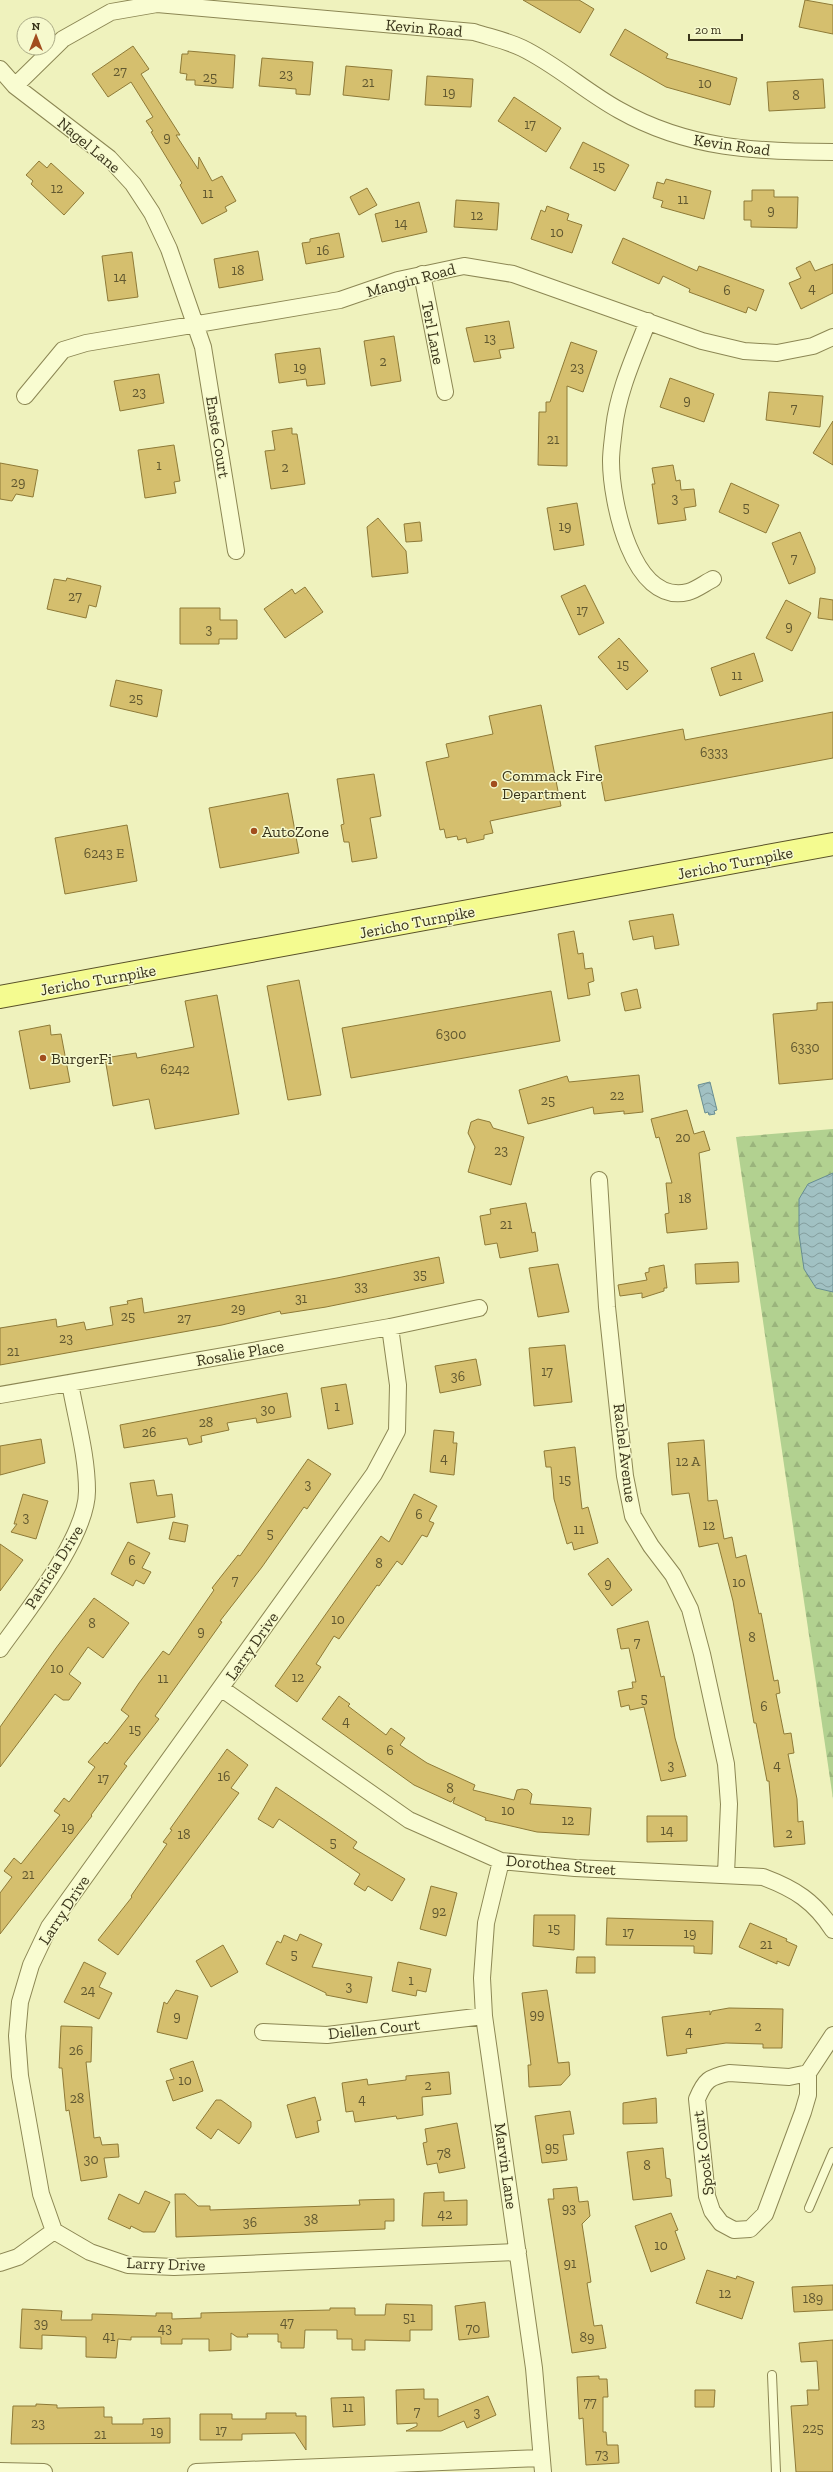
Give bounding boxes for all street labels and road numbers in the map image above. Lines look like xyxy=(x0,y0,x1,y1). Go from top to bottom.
street label: Kevin Road xyxy=(385,15,463,41)
street label: Nagel Lane xyxy=(54,113,124,177)
street label: Kevin Road xyxy=(693,130,772,160)
street label: Mangin Road xyxy=(364,259,458,301)
street label: Terl Lane xyxy=(418,300,448,366)
street label: Enste Court xyxy=(202,395,234,479)
street label: Jericho Turnpike xyxy=(676,842,794,884)
street label: Jericho Turnpike xyxy=(358,901,476,943)
street label: Jericho Turnpike xyxy=(39,960,157,1000)
street label: Rosalie Place xyxy=(195,1336,285,1370)
street label: Rachel Avenue xyxy=(610,1402,640,1504)
street label: Patricia Drive xyxy=(21,1522,87,1612)
street label: Larry Drive xyxy=(222,1608,282,1684)
street label: Dorothea Street xyxy=(505,1851,617,1879)
street label: Larry Drive xyxy=(35,1872,93,1948)
street label: Diellen Court xyxy=(327,2015,421,2043)
street label: Spock Court xyxy=(688,2110,718,2196)
street label: Marvin Lane xyxy=(491,2122,521,2210)
street label: Larry Drive xyxy=(126,2253,206,2275)

